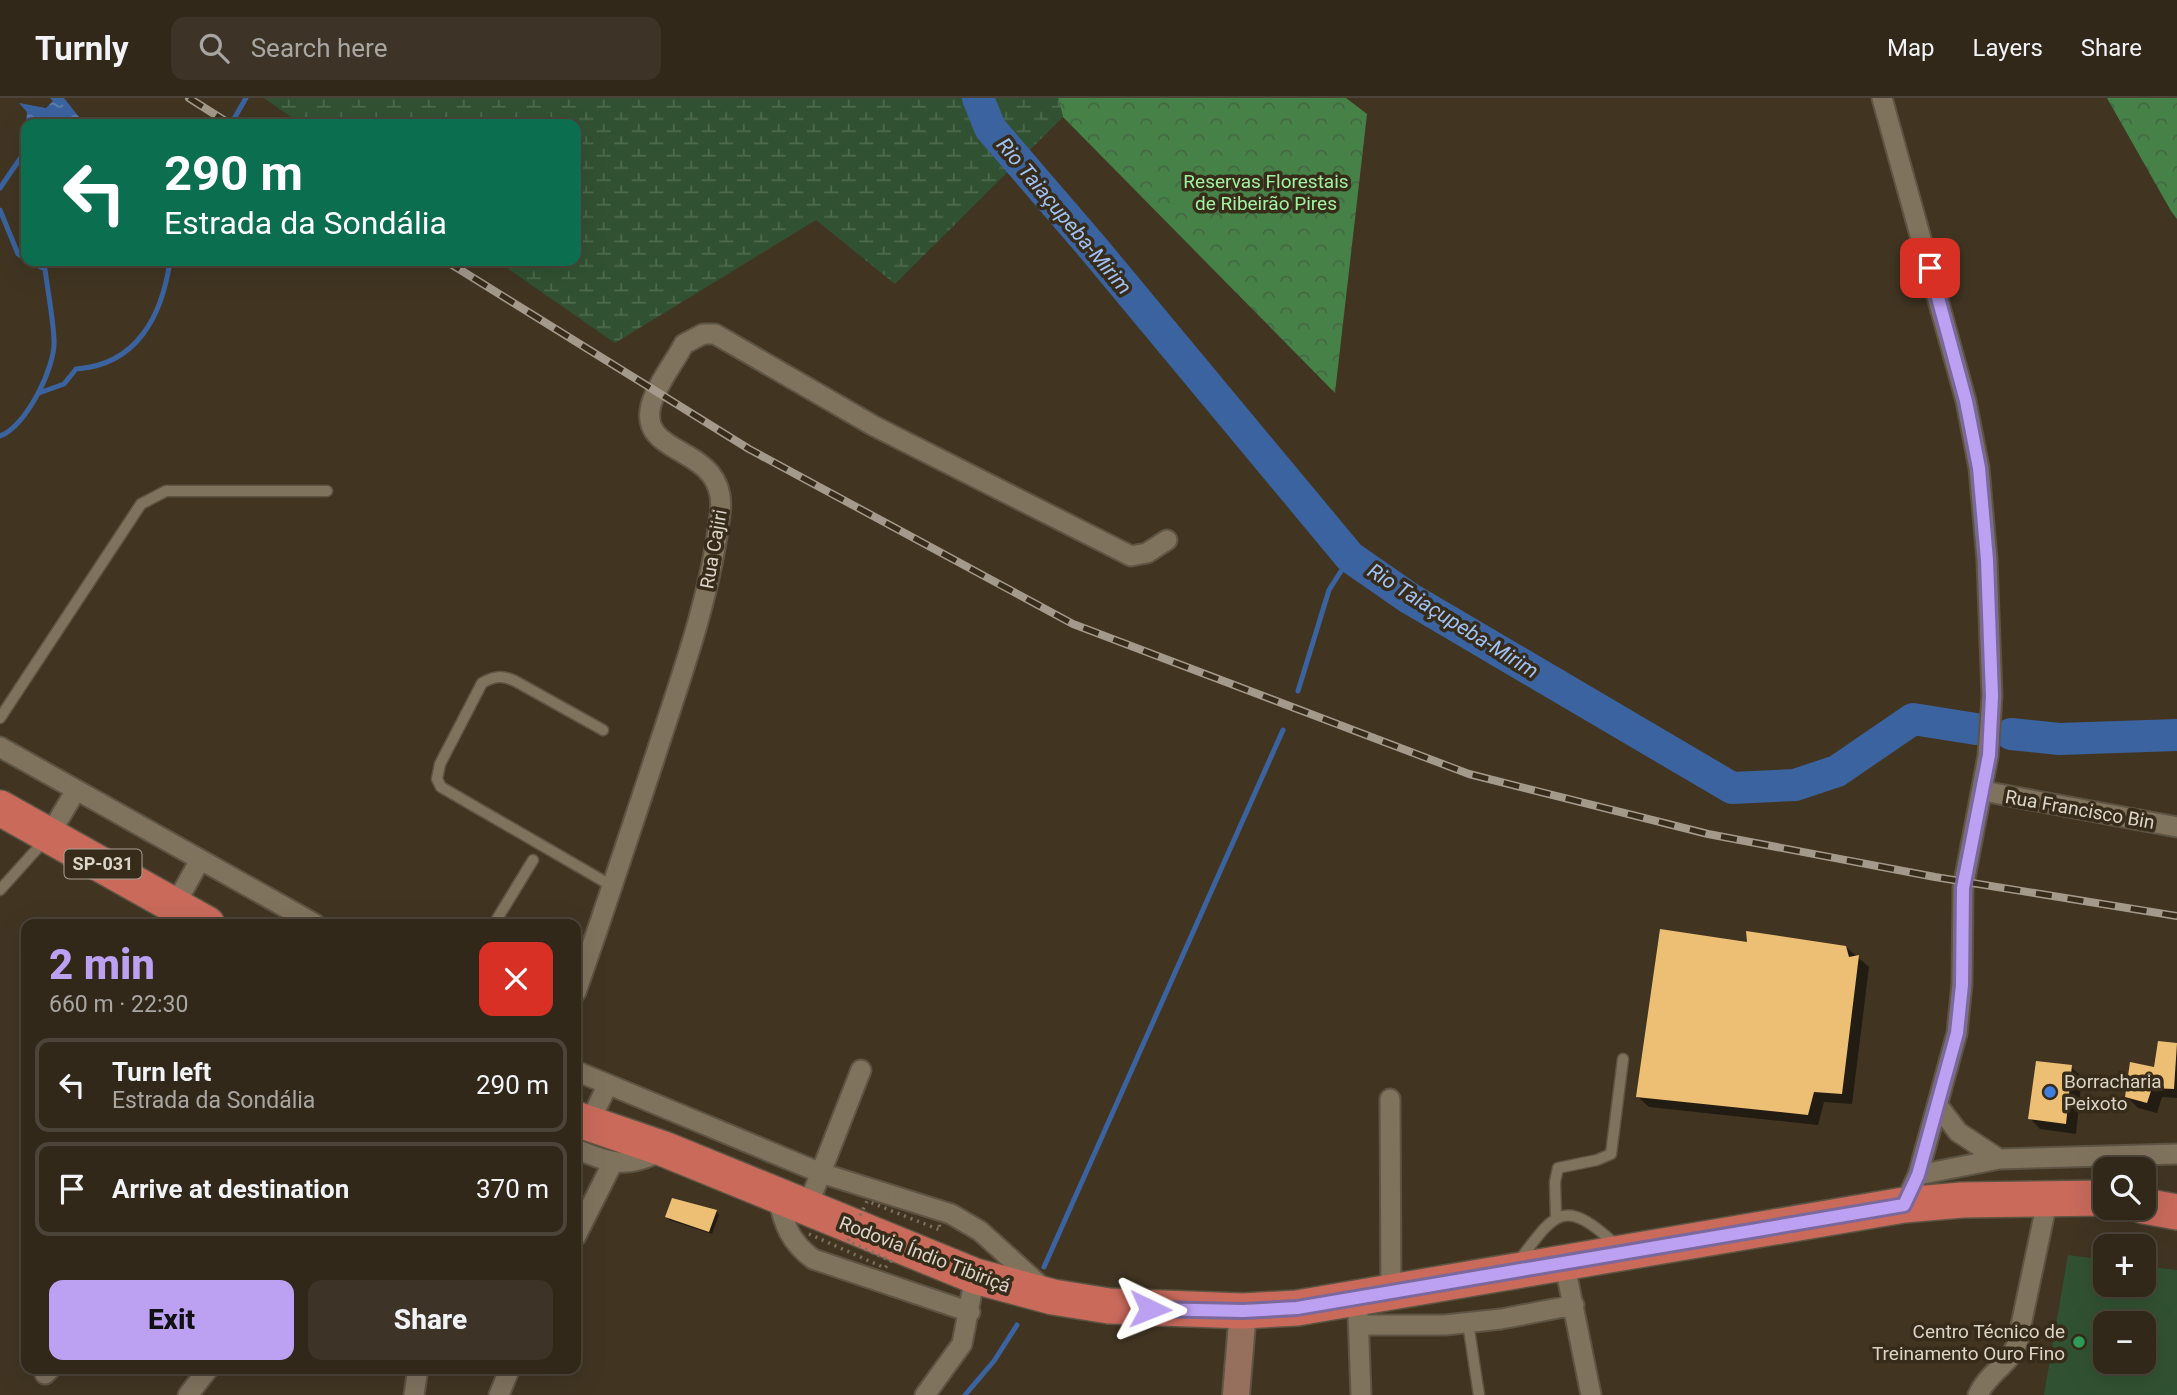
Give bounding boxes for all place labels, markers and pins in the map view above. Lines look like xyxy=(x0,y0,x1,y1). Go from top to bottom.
pin xyxy=(1900,238,1960,298)
place label: Borracharia Peixoto xyxy=(2064,1070,2162,1115)
marker: Borracharia Peixoto xyxy=(2042,1084,2058,1100)
place label: Centro Técnico de Treinamento Ouro Fino xyxy=(1872,1320,2065,1365)
marker: Centro Técnico de Treinamento Ouro Fino xyxy=(2071,1334,2087,1350)

